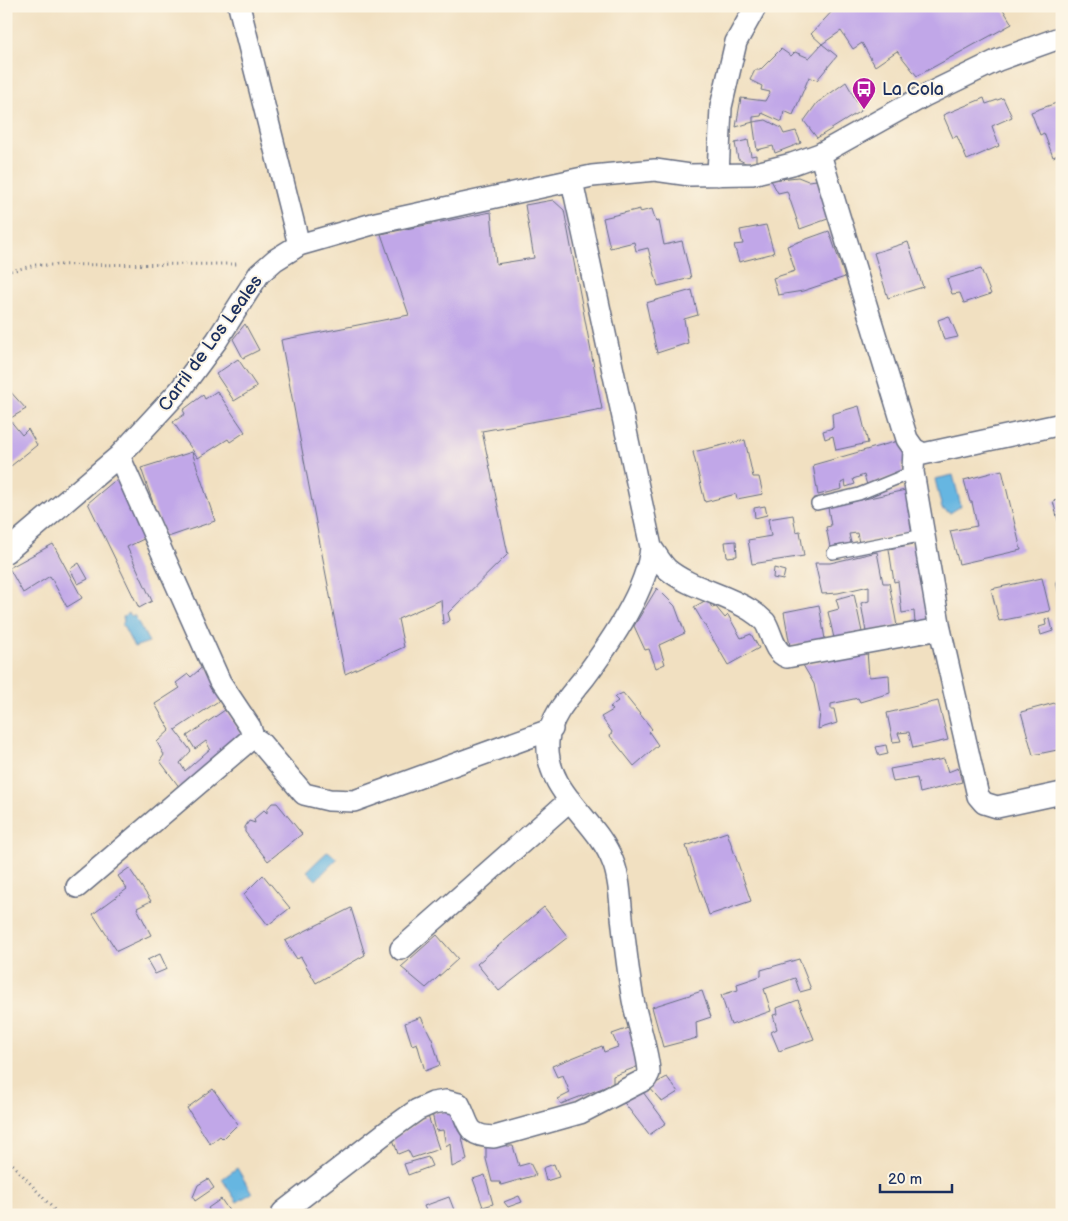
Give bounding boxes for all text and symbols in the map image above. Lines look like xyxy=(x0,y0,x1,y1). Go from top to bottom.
bus stop icon: La Cola xyxy=(851,76,877,110)
place label: La Cola xyxy=(882,79,944,100)
street label: Carril de Los Leales xyxy=(154,271,267,415)
scale bar xyxy=(880,1161,953,1193)
text: 20 m xyxy=(888,1170,922,1189)

